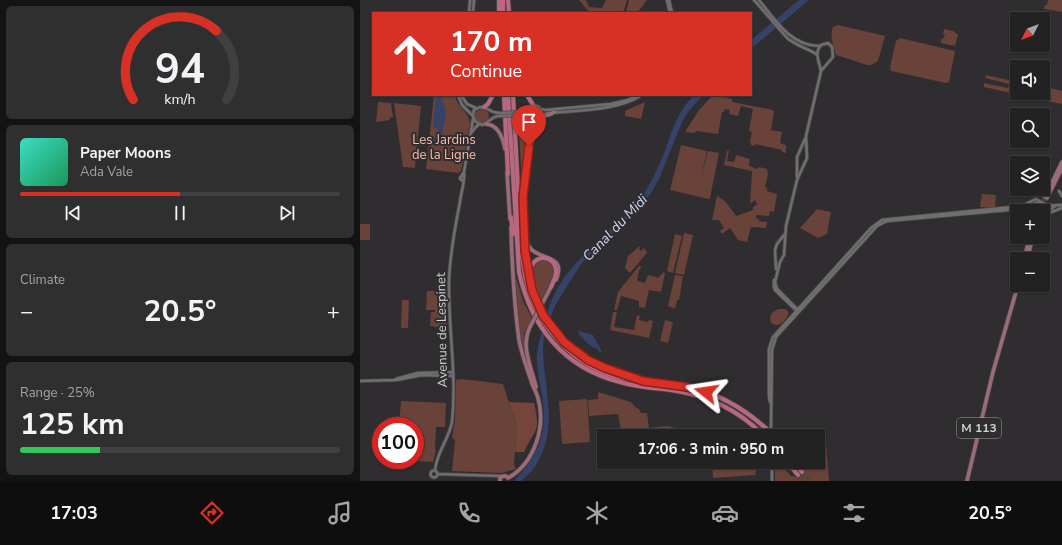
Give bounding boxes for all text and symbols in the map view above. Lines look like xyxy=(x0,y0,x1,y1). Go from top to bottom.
north arrow xyxy=(1010,12,1050,52)
map controls xyxy=(1010,12,1050,292)
text: 170 m xyxy=(450,23,533,61)
icon: ahead xyxy=(384,28,436,80)
text: 94 xyxy=(155,41,205,98)
text: Continue xyxy=(450,59,522,83)
button: sound xyxy=(1010,60,1050,100)
text: km/h xyxy=(164,90,196,109)
pin xyxy=(512,105,546,146)
button: search xyxy=(1010,108,1050,148)
icon: arrive xyxy=(518,111,540,133)
park label: Les Jardins de la Ligne xyxy=(412,131,476,164)
text: Paper Moons xyxy=(80,143,171,163)
button: layers xyxy=(1010,156,1050,196)
text: Ada Vale xyxy=(80,163,133,181)
water label: Canal du Midi xyxy=(578,190,652,266)
icon: previous xyxy=(62,202,84,224)
icon: pause xyxy=(169,202,191,224)
icon: next xyxy=(276,202,298,224)
button: + xyxy=(1010,204,1050,244)
button: − xyxy=(1010,252,1050,292)
text: Climate xyxy=(20,271,65,289)
street label: Avenue de Lespinet xyxy=(432,272,452,388)
text: 20.5° xyxy=(144,291,216,332)
text: − xyxy=(20,297,33,327)
text: + xyxy=(327,297,340,327)
position arrow xyxy=(685,371,727,413)
text: Range · 25% xyxy=(20,384,95,402)
text: 125 km xyxy=(20,404,125,445)
speed limit sign: 100 xyxy=(372,417,424,469)
road number: M 113 xyxy=(957,418,1001,438)
text: 17:06 · 3 min · 950 m xyxy=(638,439,784,459)
icon: directions xyxy=(198,499,226,527)
icon: music xyxy=(326,499,354,527)
icon: phone xyxy=(455,499,483,527)
icon: climate xyxy=(583,499,611,527)
icon: car xyxy=(711,499,739,527)
icon: filters xyxy=(840,499,868,527)
text: 17:03 xyxy=(50,501,98,525)
text: 20.5° xyxy=(968,501,1012,525)

